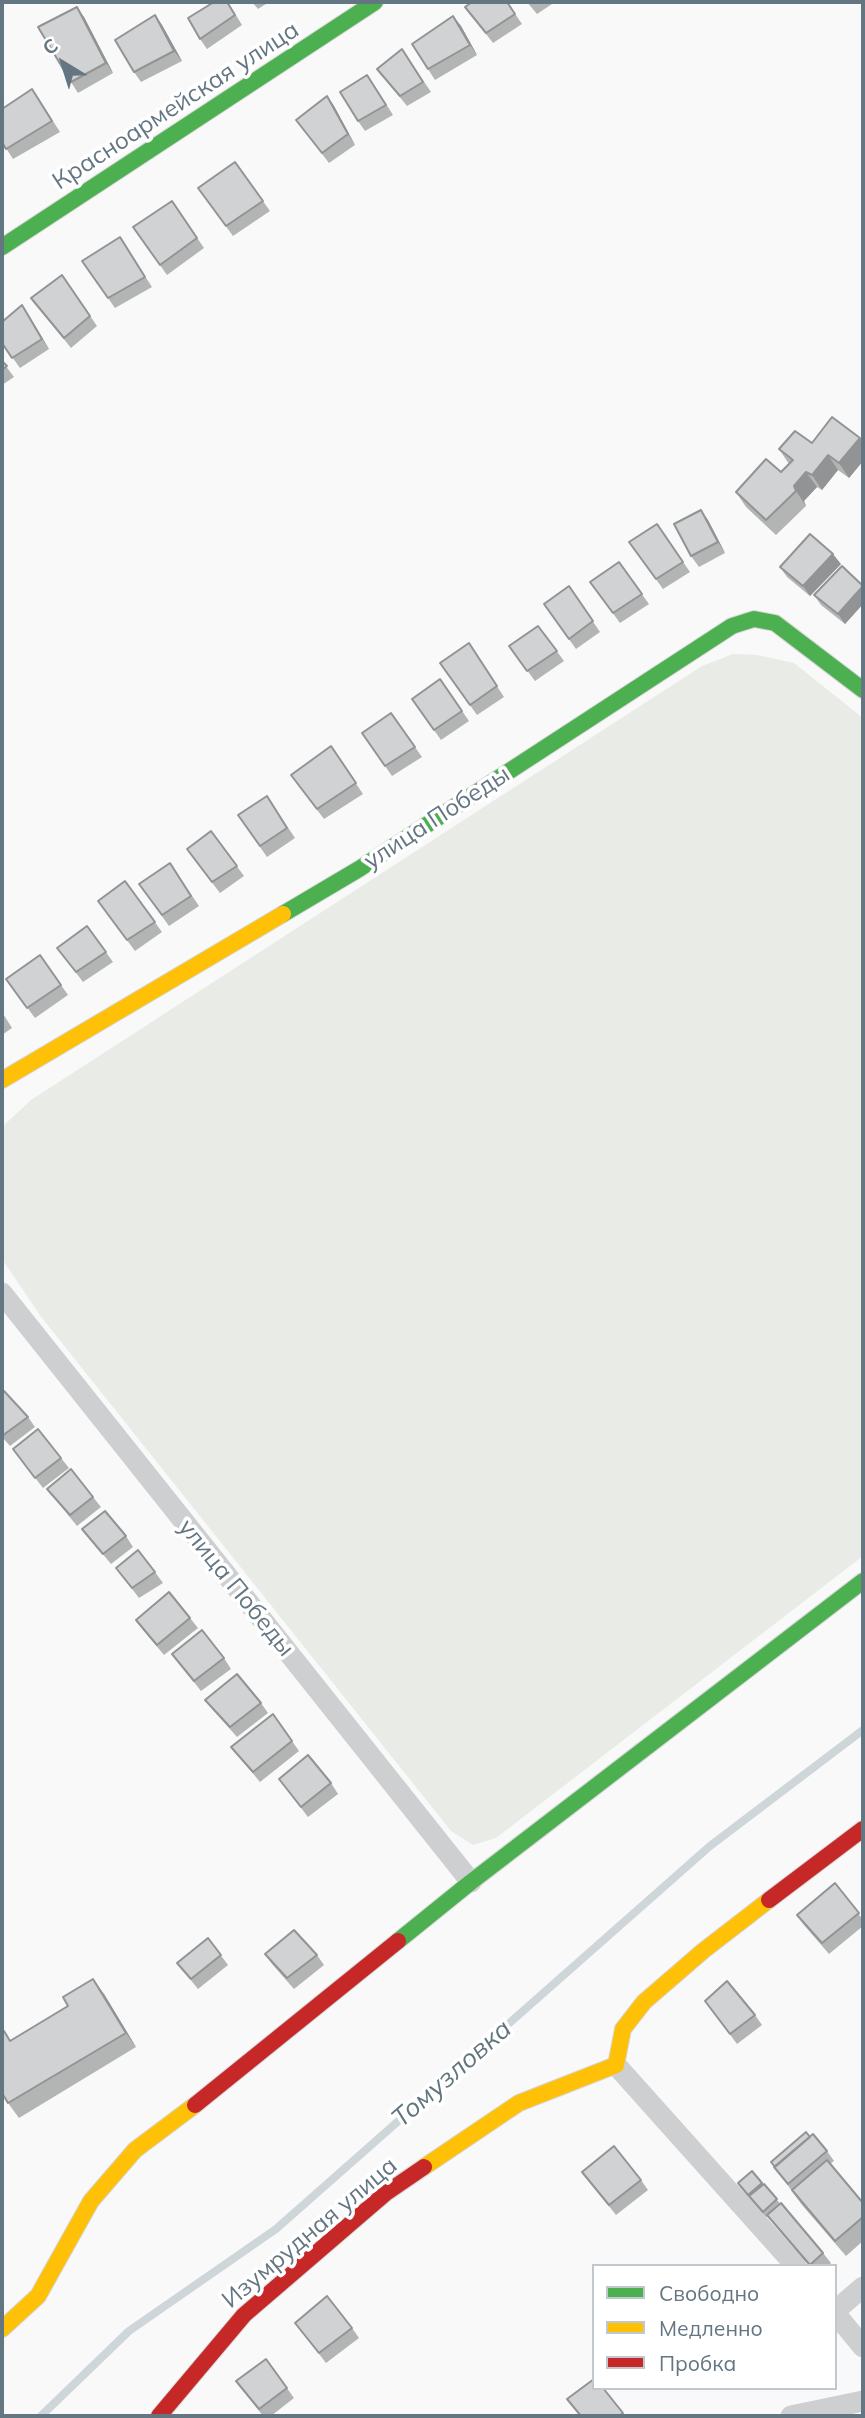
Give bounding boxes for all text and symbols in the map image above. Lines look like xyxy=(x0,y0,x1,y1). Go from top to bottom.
street label: Красноармейская улица xyxy=(48,16,304,196)
north arrow xyxy=(28,28,98,98)
text: С xyxy=(38,33,63,60)
street label: улица Победы xyxy=(359,760,515,876)
street label: улица Победы xyxy=(172,1514,300,1662)
water label: Томузловка xyxy=(386,2014,518,2134)
street label: Изумрудная улица xyxy=(217,2151,403,2315)
legend xyxy=(592,2264,837,2390)
text: Свободно xyxy=(659,2280,759,2306)
text: Медленно xyxy=(659,2315,763,2341)
text: Пробка xyxy=(659,2350,736,2376)

